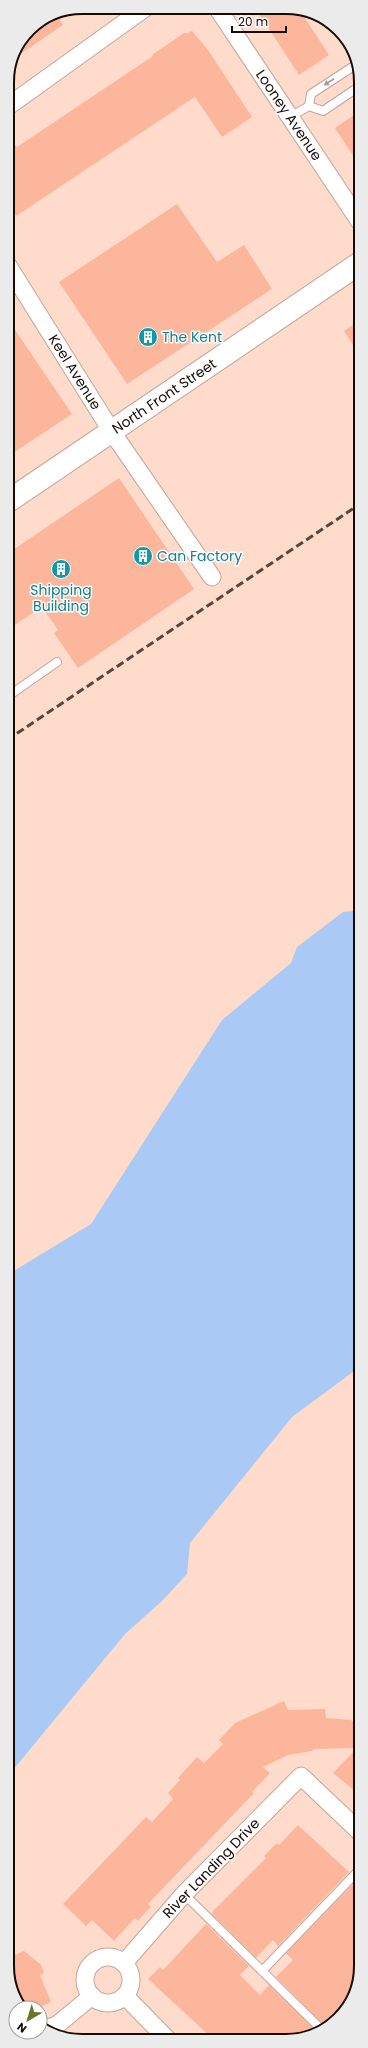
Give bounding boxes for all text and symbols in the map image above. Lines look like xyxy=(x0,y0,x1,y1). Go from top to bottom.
scale bar xyxy=(232,8,286,34)
text: 20 m xyxy=(238,13,268,30)
street label: Looney Avenue xyxy=(251,66,327,165)
one-way arrow xyxy=(324,78,334,86)
building icon: The Kent xyxy=(137,326,159,348)
place label: The Kent xyxy=(162,327,222,347)
street label: Keel Avenue xyxy=(44,330,106,414)
street label: North Front Street xyxy=(108,354,220,438)
building icon: Can Factory xyxy=(132,545,154,567)
place label: Can Factory xyxy=(157,546,242,566)
building icon: Shipping Building xyxy=(50,558,72,580)
place label: Shipping Building xyxy=(30,580,92,616)
street label: River Landing Drive xyxy=(158,1813,264,1922)
north arrow xyxy=(8,2000,48,2040)
text: N xyxy=(14,2019,30,2037)

